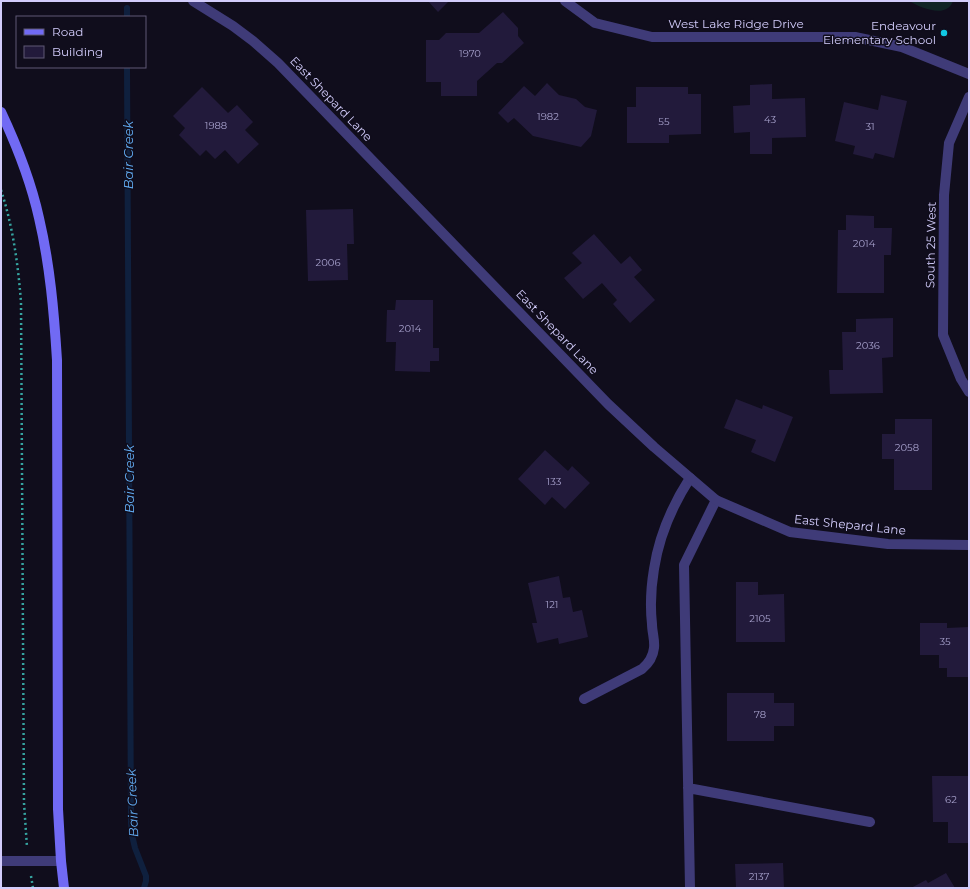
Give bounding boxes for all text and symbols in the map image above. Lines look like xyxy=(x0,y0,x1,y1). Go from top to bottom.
legend xyxy=(16,16,146,68)
street label: West Lake Ridge Drive xyxy=(668,16,804,31)
place label: Endeavour Elementary School xyxy=(823,18,936,47)
text: Road xyxy=(52,24,83,39)
marker: Endeavour Elementary School xyxy=(939,28,949,38)
text: Building xyxy=(52,44,103,59)
house number: 1970 xyxy=(459,47,481,60)
street label: East Shepard Lane xyxy=(287,53,376,144)
house number: 1982 xyxy=(537,110,559,123)
house number: 43 xyxy=(764,113,776,126)
house number: 55 xyxy=(658,115,670,128)
water label: Bair Creek xyxy=(120,119,136,189)
house number: 1988 xyxy=(205,119,227,132)
house number: 31 xyxy=(865,120,875,133)
street label: South 25 West xyxy=(922,201,939,288)
house number: 2014 xyxy=(853,237,876,250)
house number: 2006 xyxy=(316,256,341,269)
street label: East Shepard Lane xyxy=(513,286,602,377)
house number: 2014 xyxy=(399,322,422,335)
house number: 2036 xyxy=(856,339,880,352)
house number: 2058 xyxy=(895,441,919,454)
water label: Bair Creek xyxy=(121,443,137,513)
house number: 133 xyxy=(547,475,562,488)
street label: East Shepard Lane xyxy=(793,511,907,538)
house number: 121 xyxy=(546,598,558,611)
house number: 2105 xyxy=(749,612,771,625)
house number: 35 xyxy=(939,635,951,648)
house number: 78 xyxy=(754,708,766,721)
water label: Bair Creek xyxy=(123,767,141,838)
house number: 62 xyxy=(945,793,957,806)
house number: 2137 xyxy=(749,870,769,883)

